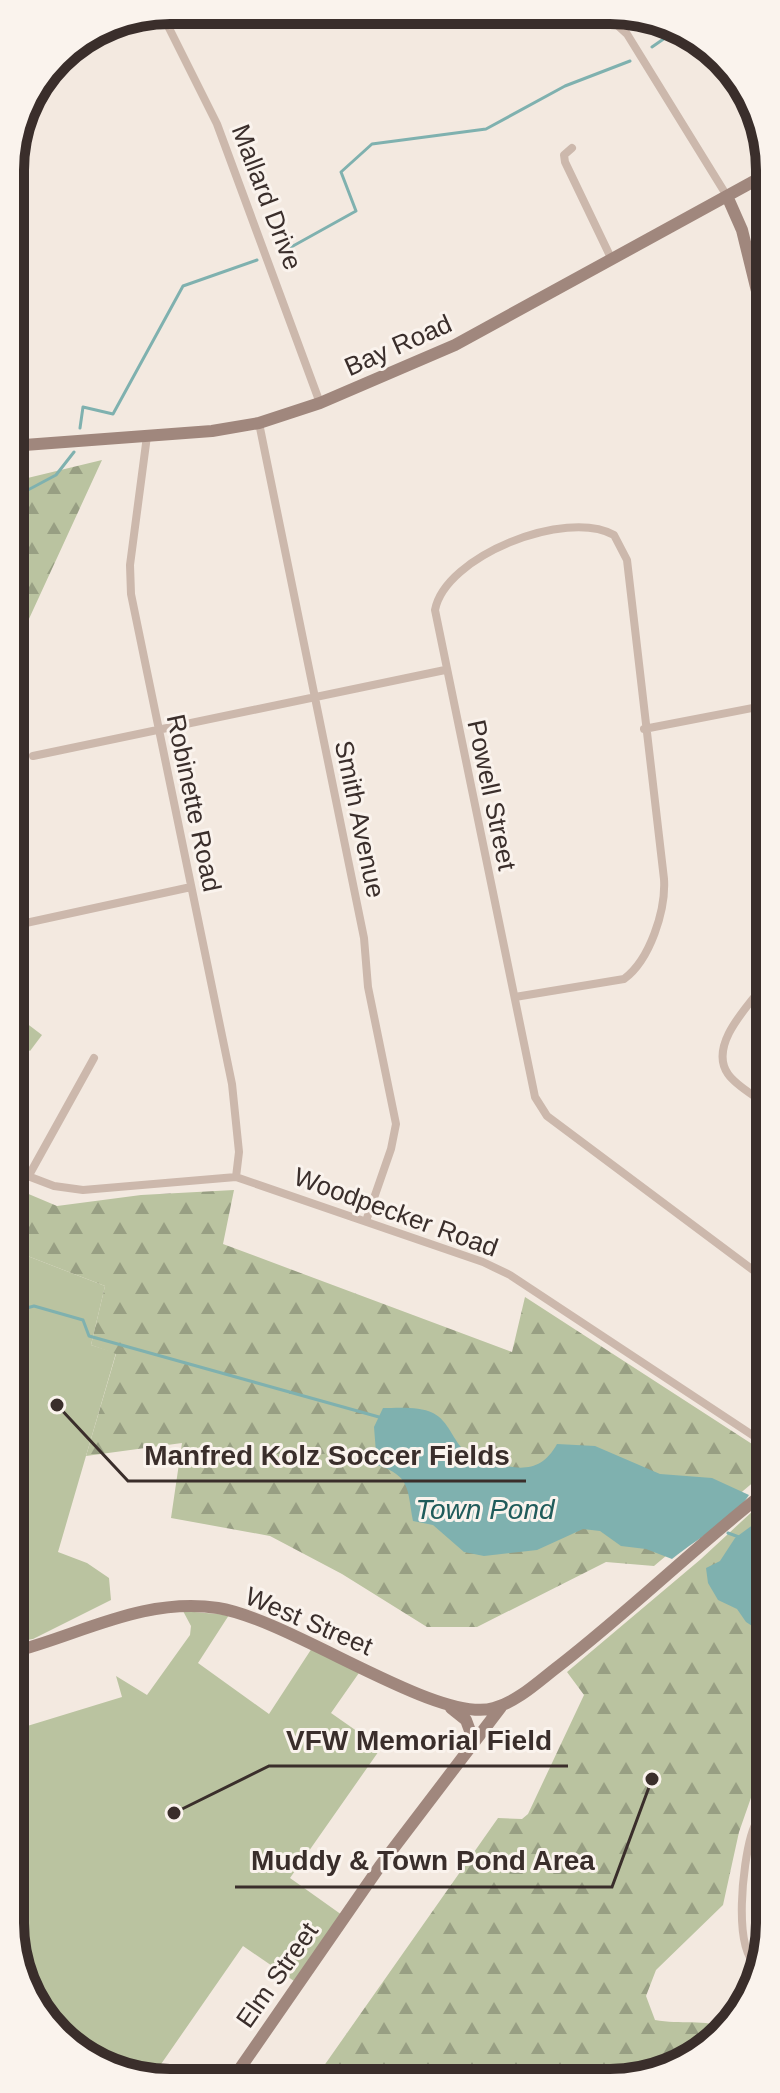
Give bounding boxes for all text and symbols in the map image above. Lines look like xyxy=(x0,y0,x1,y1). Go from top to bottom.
street label: Mallard Drive xyxy=(226,120,308,274)
street label: Bay Road xyxy=(340,308,456,382)
street label: Robinette Road xyxy=(161,712,227,894)
street label: Powell Street xyxy=(461,717,523,874)
street label: Smith Avenue xyxy=(329,738,391,900)
street label: Woodpecker Road xyxy=(290,1161,502,1263)
callout: Manfred Kolz Soccer Fields xyxy=(128,1429,526,1481)
text: Manfred Kolz Soccer Fields xyxy=(144,1440,510,1471)
water label: Town Pond xyxy=(415,1494,556,1525)
street label: West Street xyxy=(241,1581,378,1662)
callout: VFW Memorial Field xyxy=(269,1714,568,1766)
text: VFW Memorial Field xyxy=(286,1725,552,1756)
callout: Muddy & Town Pond Area xyxy=(235,1835,612,1887)
text: Muddy & Town Pond Area xyxy=(251,1845,595,1876)
street label: Elm Street xyxy=(230,1916,325,2033)

